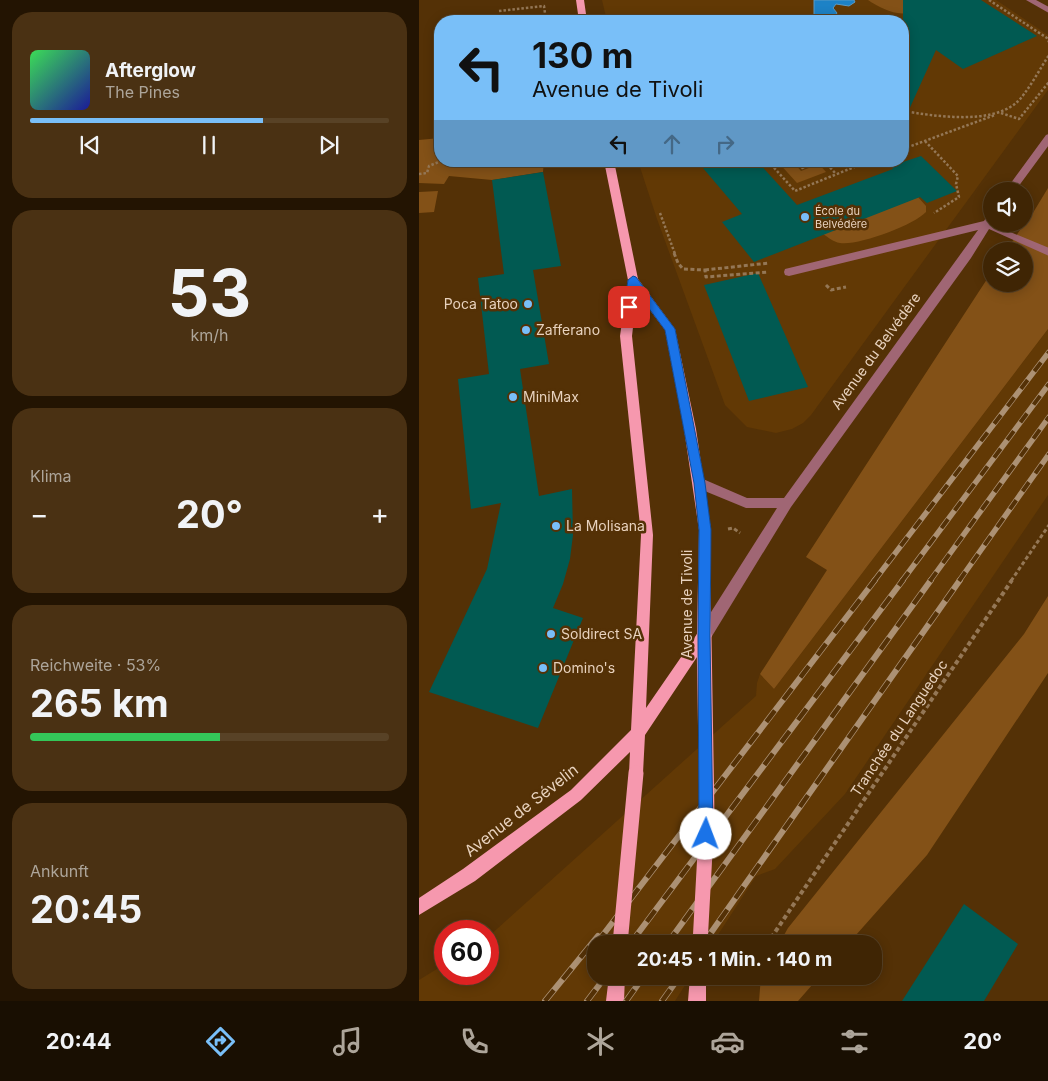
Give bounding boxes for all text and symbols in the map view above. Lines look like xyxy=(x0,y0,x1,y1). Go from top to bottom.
text: 130 m xyxy=(532,34,634,76)
icon: left xyxy=(449,35,514,100)
text: Afterglow xyxy=(105,59,196,82)
text: Avenue de Tivoli xyxy=(532,76,703,102)
text: The Pines xyxy=(105,82,180,102)
icon: left xyxy=(605,130,633,158)
icon: ahead xyxy=(658,130,686,158)
icon: right xyxy=(711,130,739,158)
icon: previous xyxy=(76,131,104,159)
icon: pause xyxy=(195,131,223,159)
icon: next xyxy=(315,131,343,159)
map controls xyxy=(983,182,1033,292)
button: sound xyxy=(983,182,1033,232)
place label: École du Belvédère xyxy=(815,204,867,231)
marker: École du Belvédère xyxy=(799,211,811,223)
button: layers xyxy=(983,242,1033,292)
text: 53 xyxy=(168,253,251,332)
pin xyxy=(608,286,650,328)
street label: Avenue du Belvédère xyxy=(827,289,924,412)
icon: arrive xyxy=(615,293,643,321)
place label: Poca Tatoo xyxy=(444,295,518,312)
marker: Poca Tatoo xyxy=(522,298,534,310)
place label: Zafferano xyxy=(536,321,600,338)
marker: Zafferano xyxy=(520,324,532,336)
text: km/h xyxy=(190,325,229,345)
place label: MiniMax xyxy=(523,388,579,405)
marker: MiniMax xyxy=(507,391,519,403)
text: Klima xyxy=(30,466,72,486)
text: 20° xyxy=(176,491,243,537)
text: − xyxy=(30,497,49,531)
text: + xyxy=(370,497,389,531)
place label: La Molisana xyxy=(566,517,645,534)
marker: La Molisana xyxy=(550,520,562,532)
street label: Avenue de Tivoli xyxy=(678,550,695,659)
place label: Soldirect SA xyxy=(561,625,642,642)
marker: Soldirect SA xyxy=(545,628,557,640)
text: Reichweite · 53% xyxy=(30,655,161,675)
street label: Tranchée du Languedoc xyxy=(847,656,951,799)
place label: Domino's xyxy=(553,659,615,676)
marker: Domino's xyxy=(537,662,549,674)
text: 265 km xyxy=(30,680,169,726)
street label: Avenue de Sévelin xyxy=(460,759,582,861)
position arrow xyxy=(679,807,731,859)
text: Ankunft xyxy=(30,861,89,881)
text: 20:45 xyxy=(30,886,142,932)
speed limit sign: 60 xyxy=(434,920,499,985)
text: 20:45 · 1 Min. · 140 m xyxy=(637,948,832,971)
icon: directions xyxy=(203,1024,238,1059)
icon: music xyxy=(330,1024,365,1059)
icon: phone xyxy=(457,1024,492,1059)
icon: climate xyxy=(583,1024,618,1059)
icon: car xyxy=(710,1024,745,1059)
icon: filters xyxy=(837,1024,872,1059)
text: 20:44 xyxy=(46,1028,112,1054)
text: 20° xyxy=(963,1028,1002,1054)

